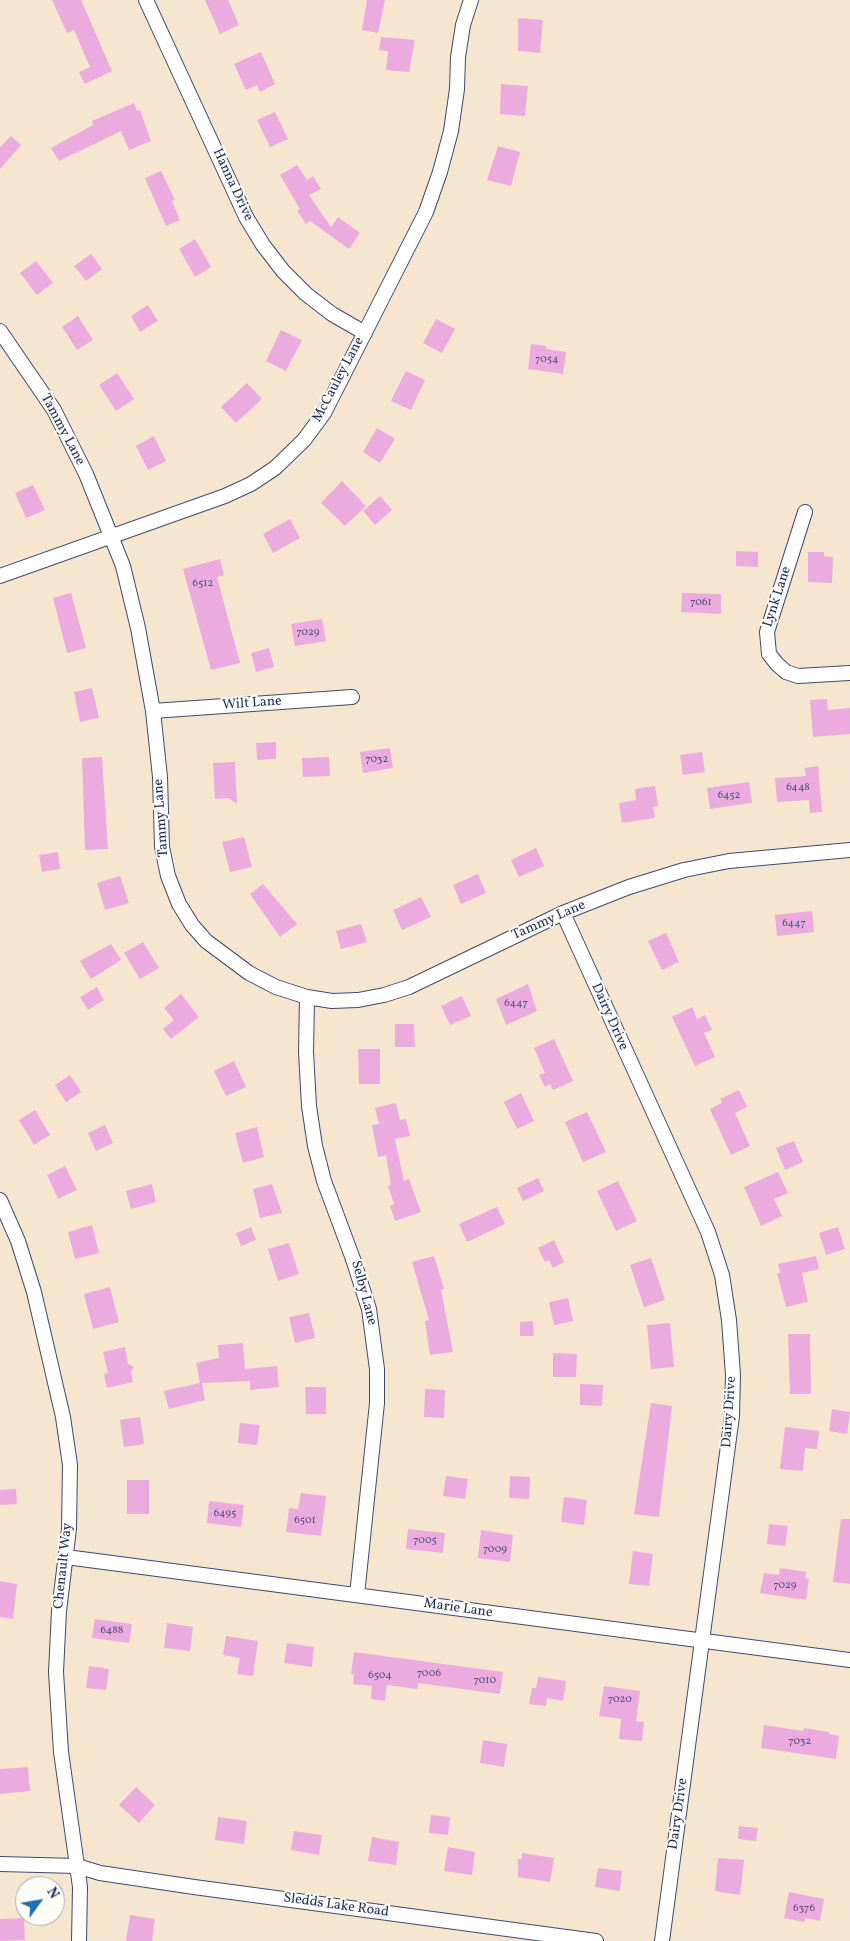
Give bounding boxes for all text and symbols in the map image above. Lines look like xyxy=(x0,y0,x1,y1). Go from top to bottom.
street label: Hanna Drive xyxy=(208,146,256,224)
street label: McCauley Lane xyxy=(310,335,368,425)
house number: 7054 xyxy=(535,353,559,367)
street label: Tammy Lane xyxy=(36,391,88,469)
street label: Lynk Lane xyxy=(760,564,796,630)
house number: 6512 xyxy=(192,577,214,591)
house number: 7061 xyxy=(690,596,712,610)
house number: 7029 xyxy=(296,626,320,640)
street label: Wilt Lane xyxy=(222,694,282,714)
house number: 7032 xyxy=(366,753,388,767)
street label: Tammy Lane xyxy=(151,778,173,858)
house number: 6448 xyxy=(786,781,810,795)
house number: 6452 xyxy=(718,789,740,803)
street label: Tammy Lane xyxy=(510,897,588,945)
house number: 6447 xyxy=(782,917,806,931)
street label: Dairy Drive xyxy=(587,981,631,1053)
house number: 6447 xyxy=(504,997,528,1011)
street label: Selby Lane xyxy=(346,1259,380,1327)
street label: Dairy Drive xyxy=(719,1376,741,1448)
house number: 6495 xyxy=(214,1507,236,1521)
house number: 6501 xyxy=(294,1514,316,1528)
street label: Chenault Way xyxy=(51,1522,77,1610)
house number: 7005 xyxy=(413,1534,437,1548)
house number: 7009 xyxy=(483,1543,507,1557)
house number: 7029 xyxy=(773,1579,797,1593)
street label: Marie Lane xyxy=(423,1596,493,1622)
house number: 6488 xyxy=(101,1624,123,1638)
house number: 7006 xyxy=(417,1667,441,1681)
house number: 6504 xyxy=(368,1669,392,1683)
house number: 7010 xyxy=(474,1674,496,1688)
house number: 7020 xyxy=(608,1693,632,1707)
house number: 7032 xyxy=(789,1735,811,1749)
street label: Dairy Drive xyxy=(666,1777,692,1851)
north arrow xyxy=(15,1876,65,1926)
text: N xyxy=(42,1884,63,1903)
street label: Sledds Lake Road xyxy=(282,1890,390,1922)
house number: 6376 xyxy=(793,1902,815,1916)

